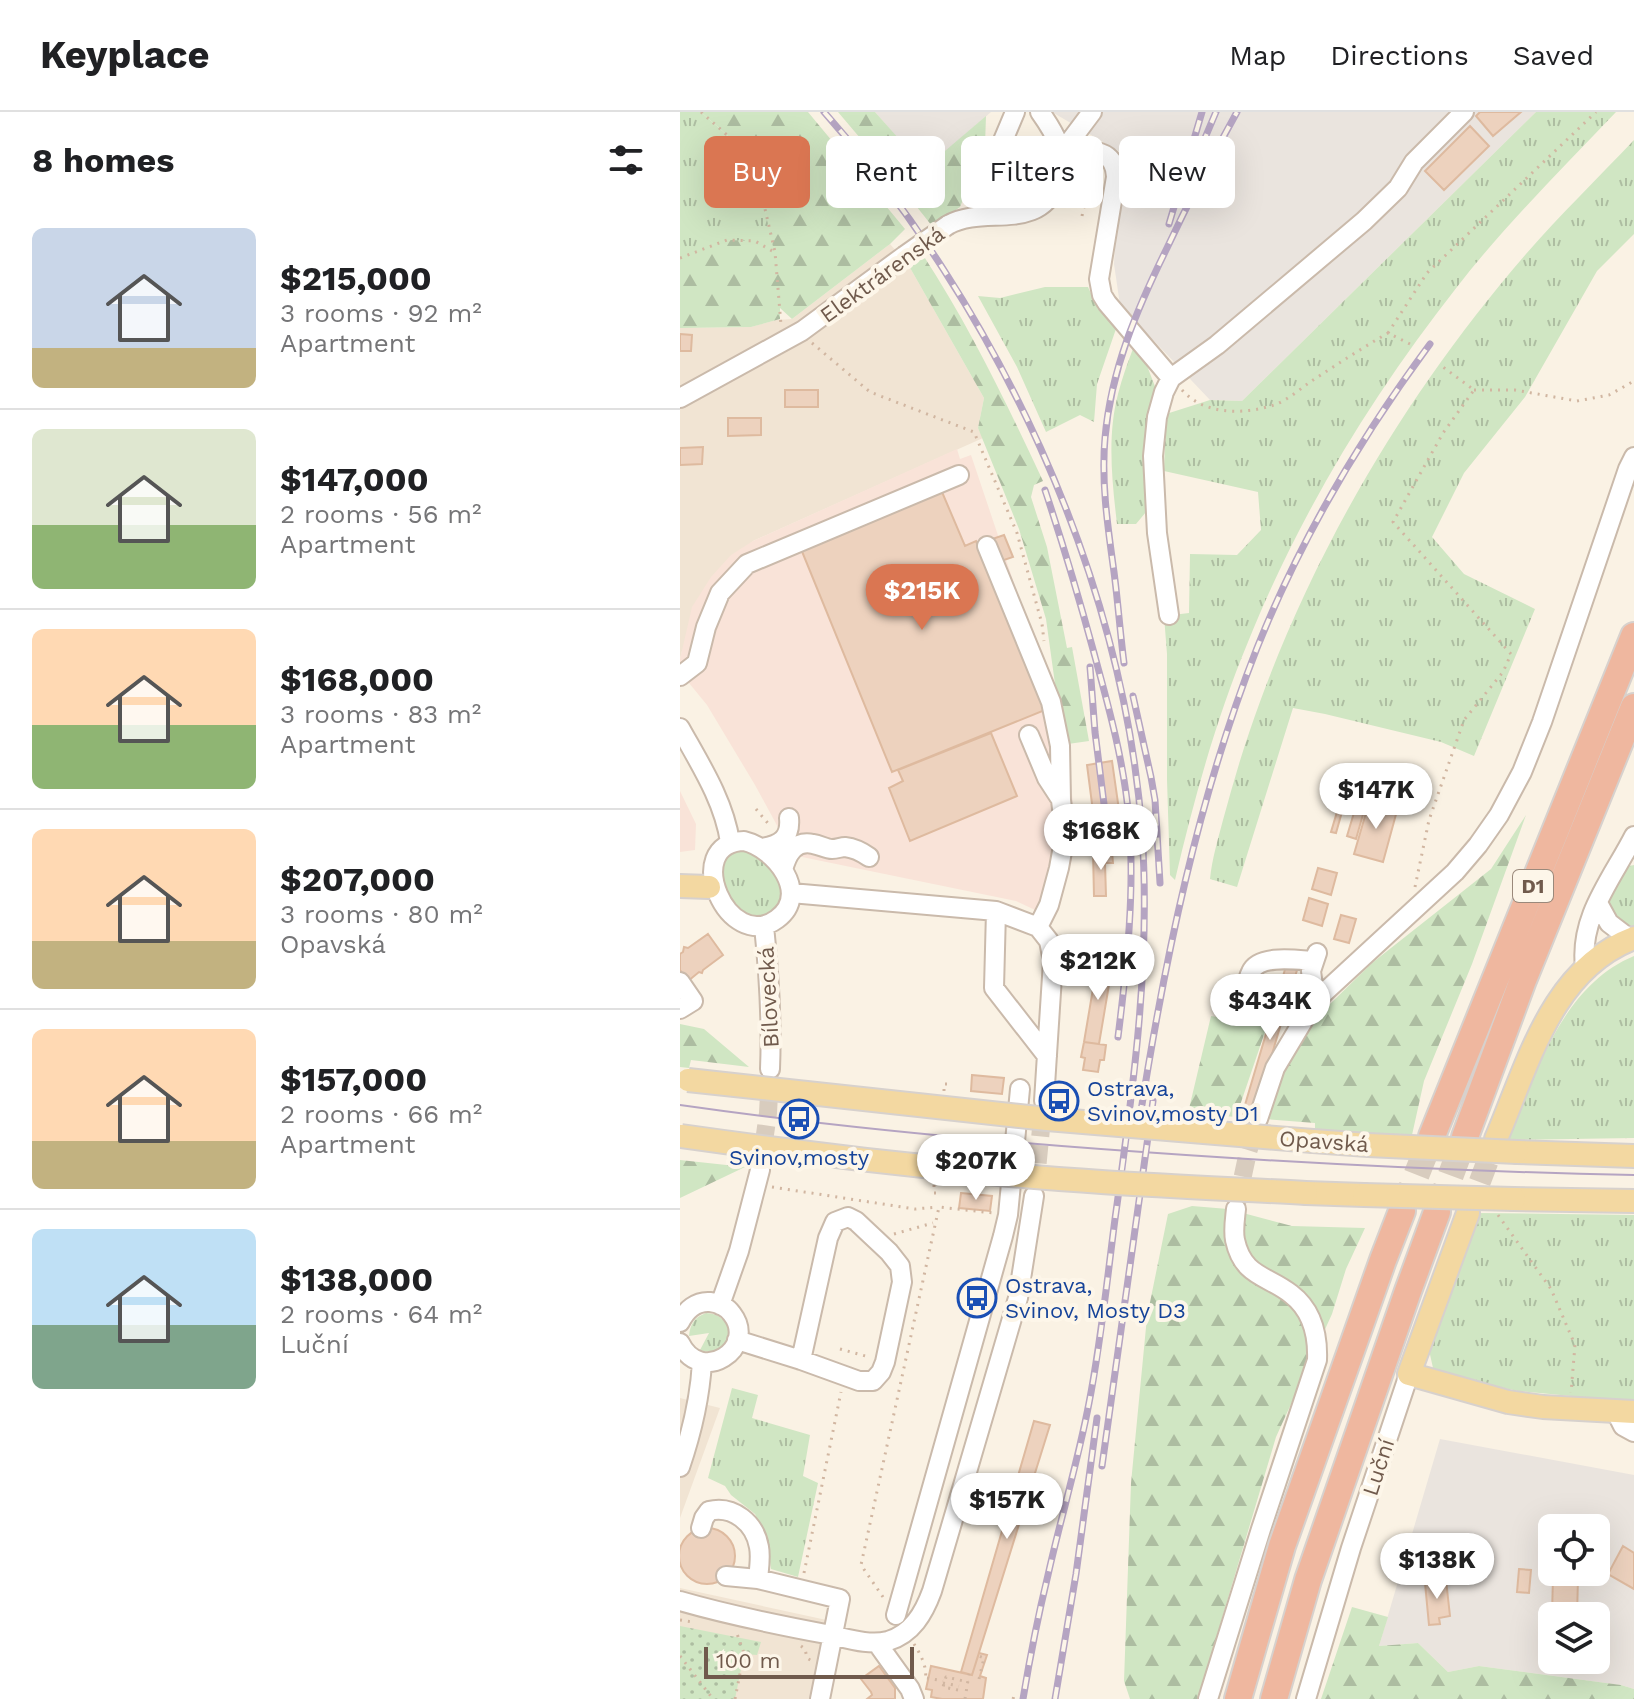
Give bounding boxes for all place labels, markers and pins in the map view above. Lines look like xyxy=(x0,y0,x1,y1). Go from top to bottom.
pin: $215K xyxy=(866,564,978,632)
pin: $147K xyxy=(1320,763,1432,831)
pin: $168K xyxy=(1045,804,1157,872)
pin: $212K xyxy=(1042,934,1154,1002)
pin: $434K xyxy=(1214,974,1326,1042)
place label: Ostrava, Svinov,mosty D1 xyxy=(1087,1076,1258,1126)
bus stop icon: Ostrava, Svinov,mosty D1 xyxy=(1038,1080,1080,1122)
bus stop icon: Svinov,mosty xyxy=(778,1098,820,1140)
pin: $207K xyxy=(920,1134,1032,1202)
place label: Svinov,mosty xyxy=(729,1145,870,1170)
place label: Ostrava, Svinov, Mosty D3 xyxy=(1005,1273,1186,1323)
bus stop icon: Ostrava, Svinov, Mosty D3 xyxy=(956,1277,998,1319)
pin: $157K xyxy=(951,1473,1063,1541)
pin: $138K xyxy=(1381,1533,1493,1601)

